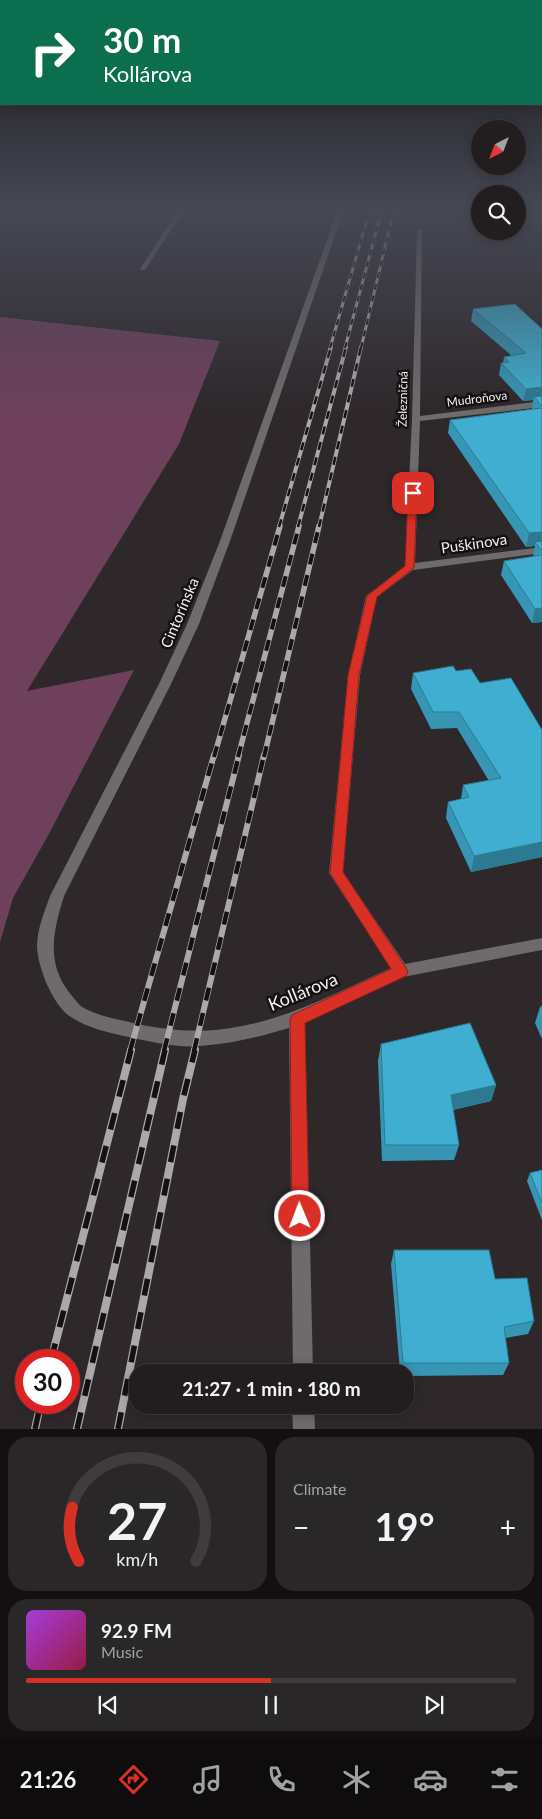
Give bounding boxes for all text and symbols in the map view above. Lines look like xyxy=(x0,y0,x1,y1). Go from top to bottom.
text: 30 m xyxy=(103,18,181,60)
icon: right xyxy=(20,20,85,85)
text: Kollárova xyxy=(103,60,192,87)
north arrow xyxy=(471,120,526,175)
map controls xyxy=(471,120,526,240)
button: search xyxy=(471,185,526,240)
street label: Železničná xyxy=(395,371,410,427)
street label: Mudroňova xyxy=(446,387,508,410)
pin xyxy=(392,472,434,514)
icon: arrive xyxy=(399,479,427,507)
street label: Puškinova xyxy=(440,529,508,557)
street label: Cintorínska xyxy=(156,575,202,651)
street label: Kollárova xyxy=(265,967,341,1015)
position arrow xyxy=(273,1189,325,1241)
speed limit sign: 30 xyxy=(15,1349,80,1414)
text: 21:27 · 1 min · 180 m xyxy=(182,1377,361,1400)
text: Climate xyxy=(293,1479,346,1498)
text: 27 xyxy=(107,1489,168,1551)
text: 19° xyxy=(375,1503,434,1549)
text: − xyxy=(293,1510,309,1544)
text: + xyxy=(500,1510,516,1544)
text: km/h xyxy=(117,1548,158,1570)
text: 92.9 FM xyxy=(101,1619,172,1642)
text: Music xyxy=(101,1642,143,1661)
icon: previous xyxy=(94,1691,122,1719)
icon: pause xyxy=(257,1691,285,1719)
icon: next xyxy=(420,1691,448,1719)
icon: directions xyxy=(116,1762,151,1797)
icon: music xyxy=(190,1762,225,1797)
icon: phone xyxy=(264,1762,299,1797)
icon: climate xyxy=(339,1762,374,1797)
icon: car xyxy=(413,1762,448,1797)
icon: filters xyxy=(487,1762,522,1797)
text: 21:26 xyxy=(20,1766,76,1793)

